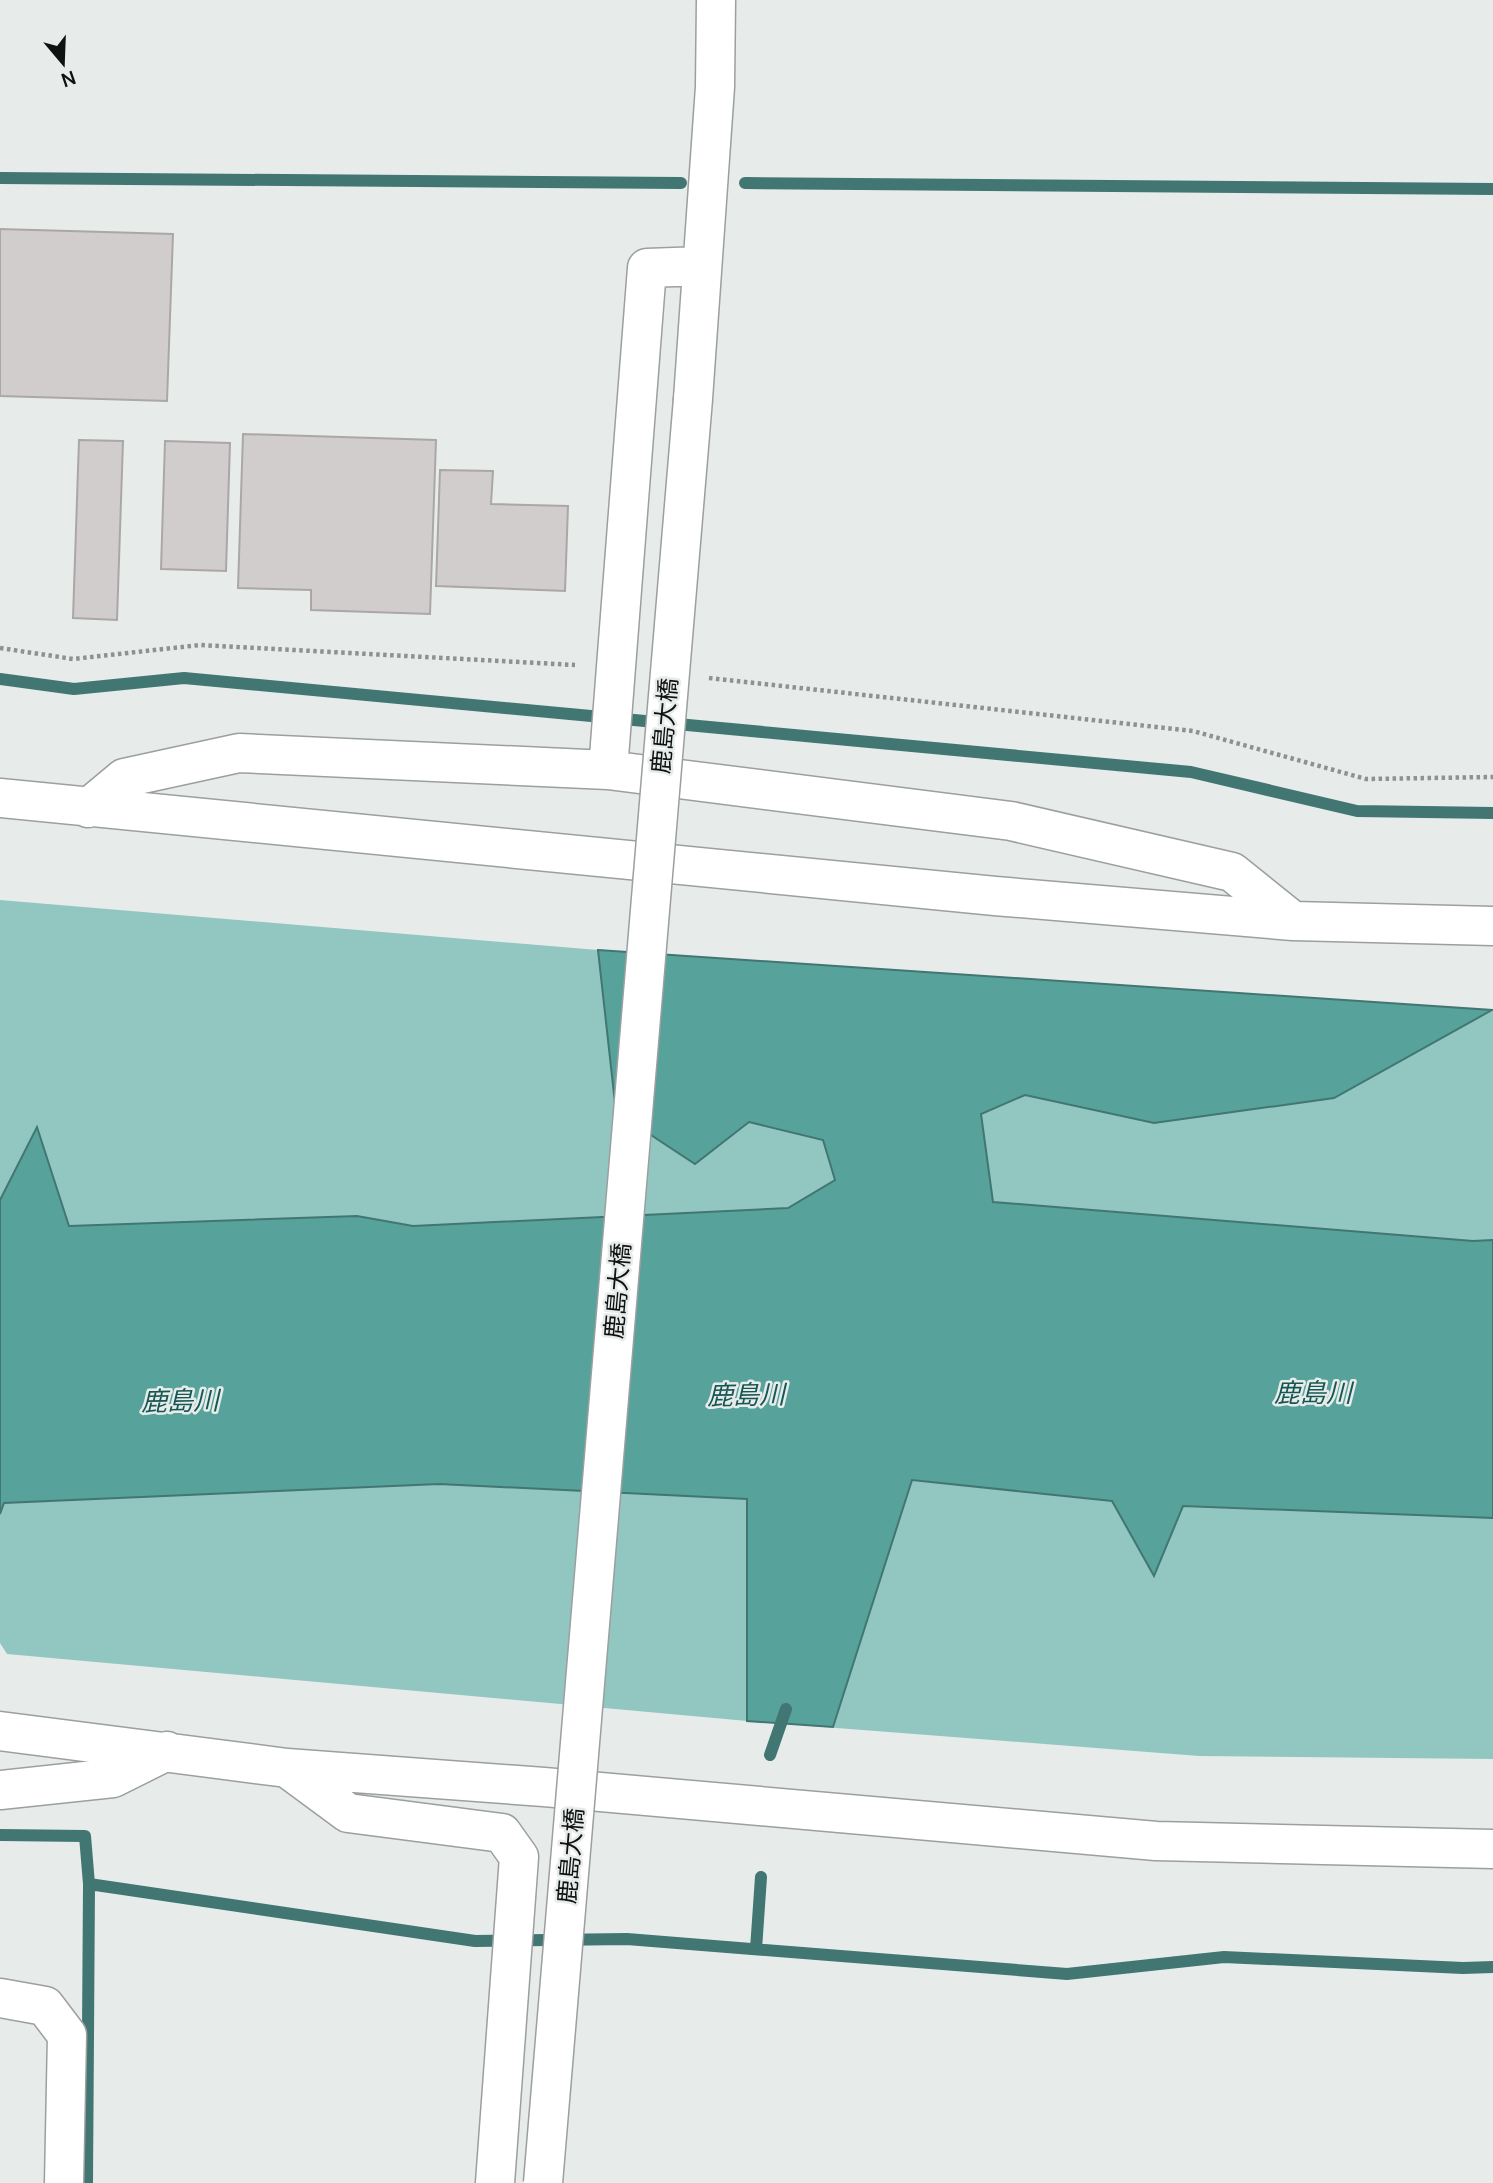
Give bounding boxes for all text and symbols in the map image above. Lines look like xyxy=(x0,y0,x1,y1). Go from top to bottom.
north arrow xyxy=(28,28,98,98)
text: N xyxy=(58,65,79,94)
street label: 鹿島大橋 xyxy=(643,677,684,775)
street label: 鹿島大橋 xyxy=(596,1242,637,1340)
water label: 鹿島川 xyxy=(1274,1374,1355,1410)
water label: 鹿島川 xyxy=(707,1375,788,1413)
water label: 鹿島川 xyxy=(141,1381,222,1419)
street label: 鹿島大橋 xyxy=(549,1807,590,1905)

